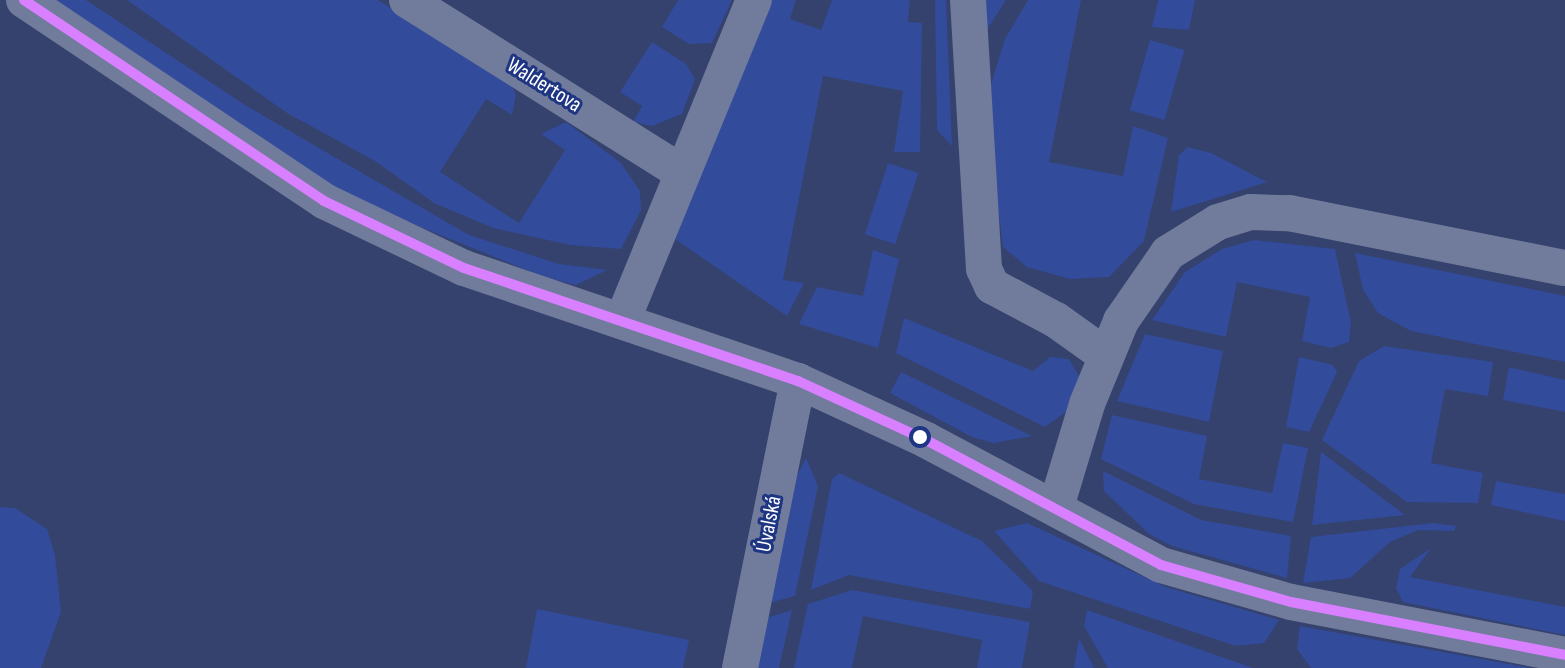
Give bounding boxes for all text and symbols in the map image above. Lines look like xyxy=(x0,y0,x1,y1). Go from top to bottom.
street label: Waldertova xyxy=(502,52,586,118)
unlabelled marker xyxy=(912,429,928,445)
street label: Úvalská xyxy=(751,494,787,554)

